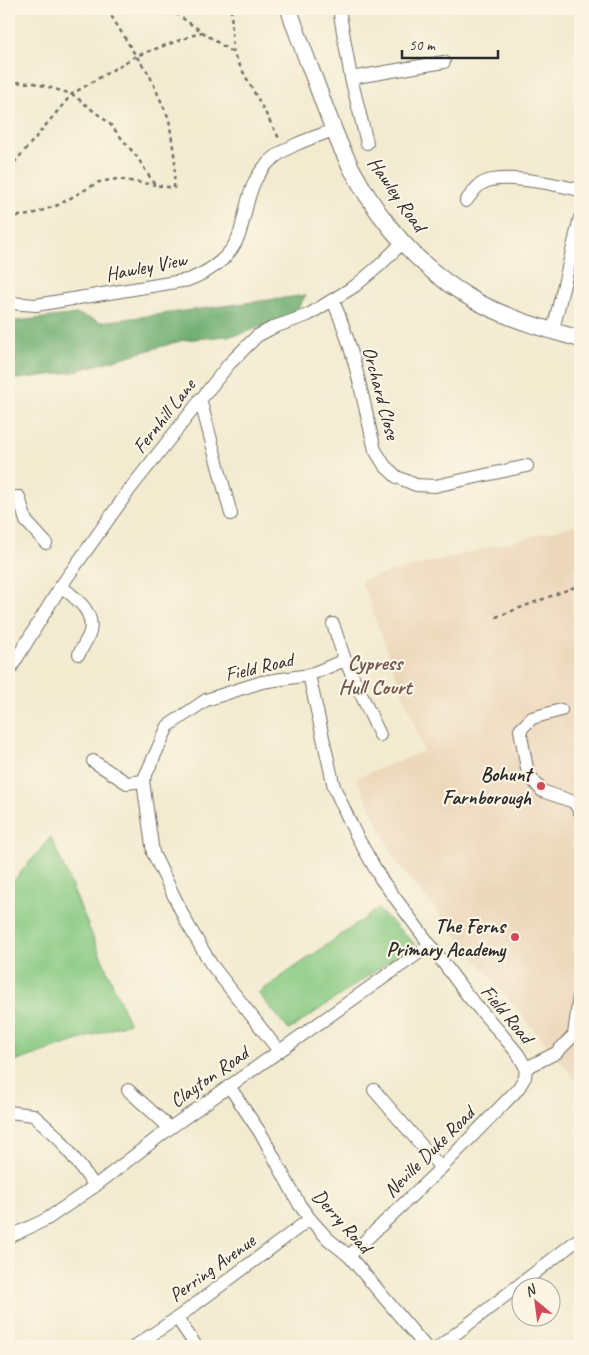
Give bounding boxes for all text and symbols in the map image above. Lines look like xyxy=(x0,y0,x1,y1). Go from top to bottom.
scale bar xyxy=(402,28,498,60)
text: 50 m xyxy=(409,36,436,55)
street label: Hawley Road xyxy=(362,152,434,239)
street label: Hawley View xyxy=(103,247,190,287)
street label: Orchard Close xyxy=(357,344,406,444)
street label: Fernhill Lane xyxy=(127,372,202,458)
street label: Field Road xyxy=(222,646,299,687)
district label: Cypress Hull Court xyxy=(339,650,413,700)
place label: Bohunt Farnborough xyxy=(442,762,534,810)
marker: Bohunt Farnborough xyxy=(535,780,547,792)
place label: The Ferns Primary Academy xyxy=(386,914,507,963)
marker: The Ferns Primary Academy xyxy=(509,931,521,943)
street label: Field Road xyxy=(475,979,541,1051)
street label: Clayton Road xyxy=(165,1039,256,1113)
street label: Neville Duke Road xyxy=(378,1099,482,1203)
street label: Derry Road xyxy=(307,1184,379,1260)
street label: Perring Avenue xyxy=(164,1227,261,1308)
north arrow xyxy=(512,1278,562,1328)
text: N xyxy=(522,1280,540,1301)

